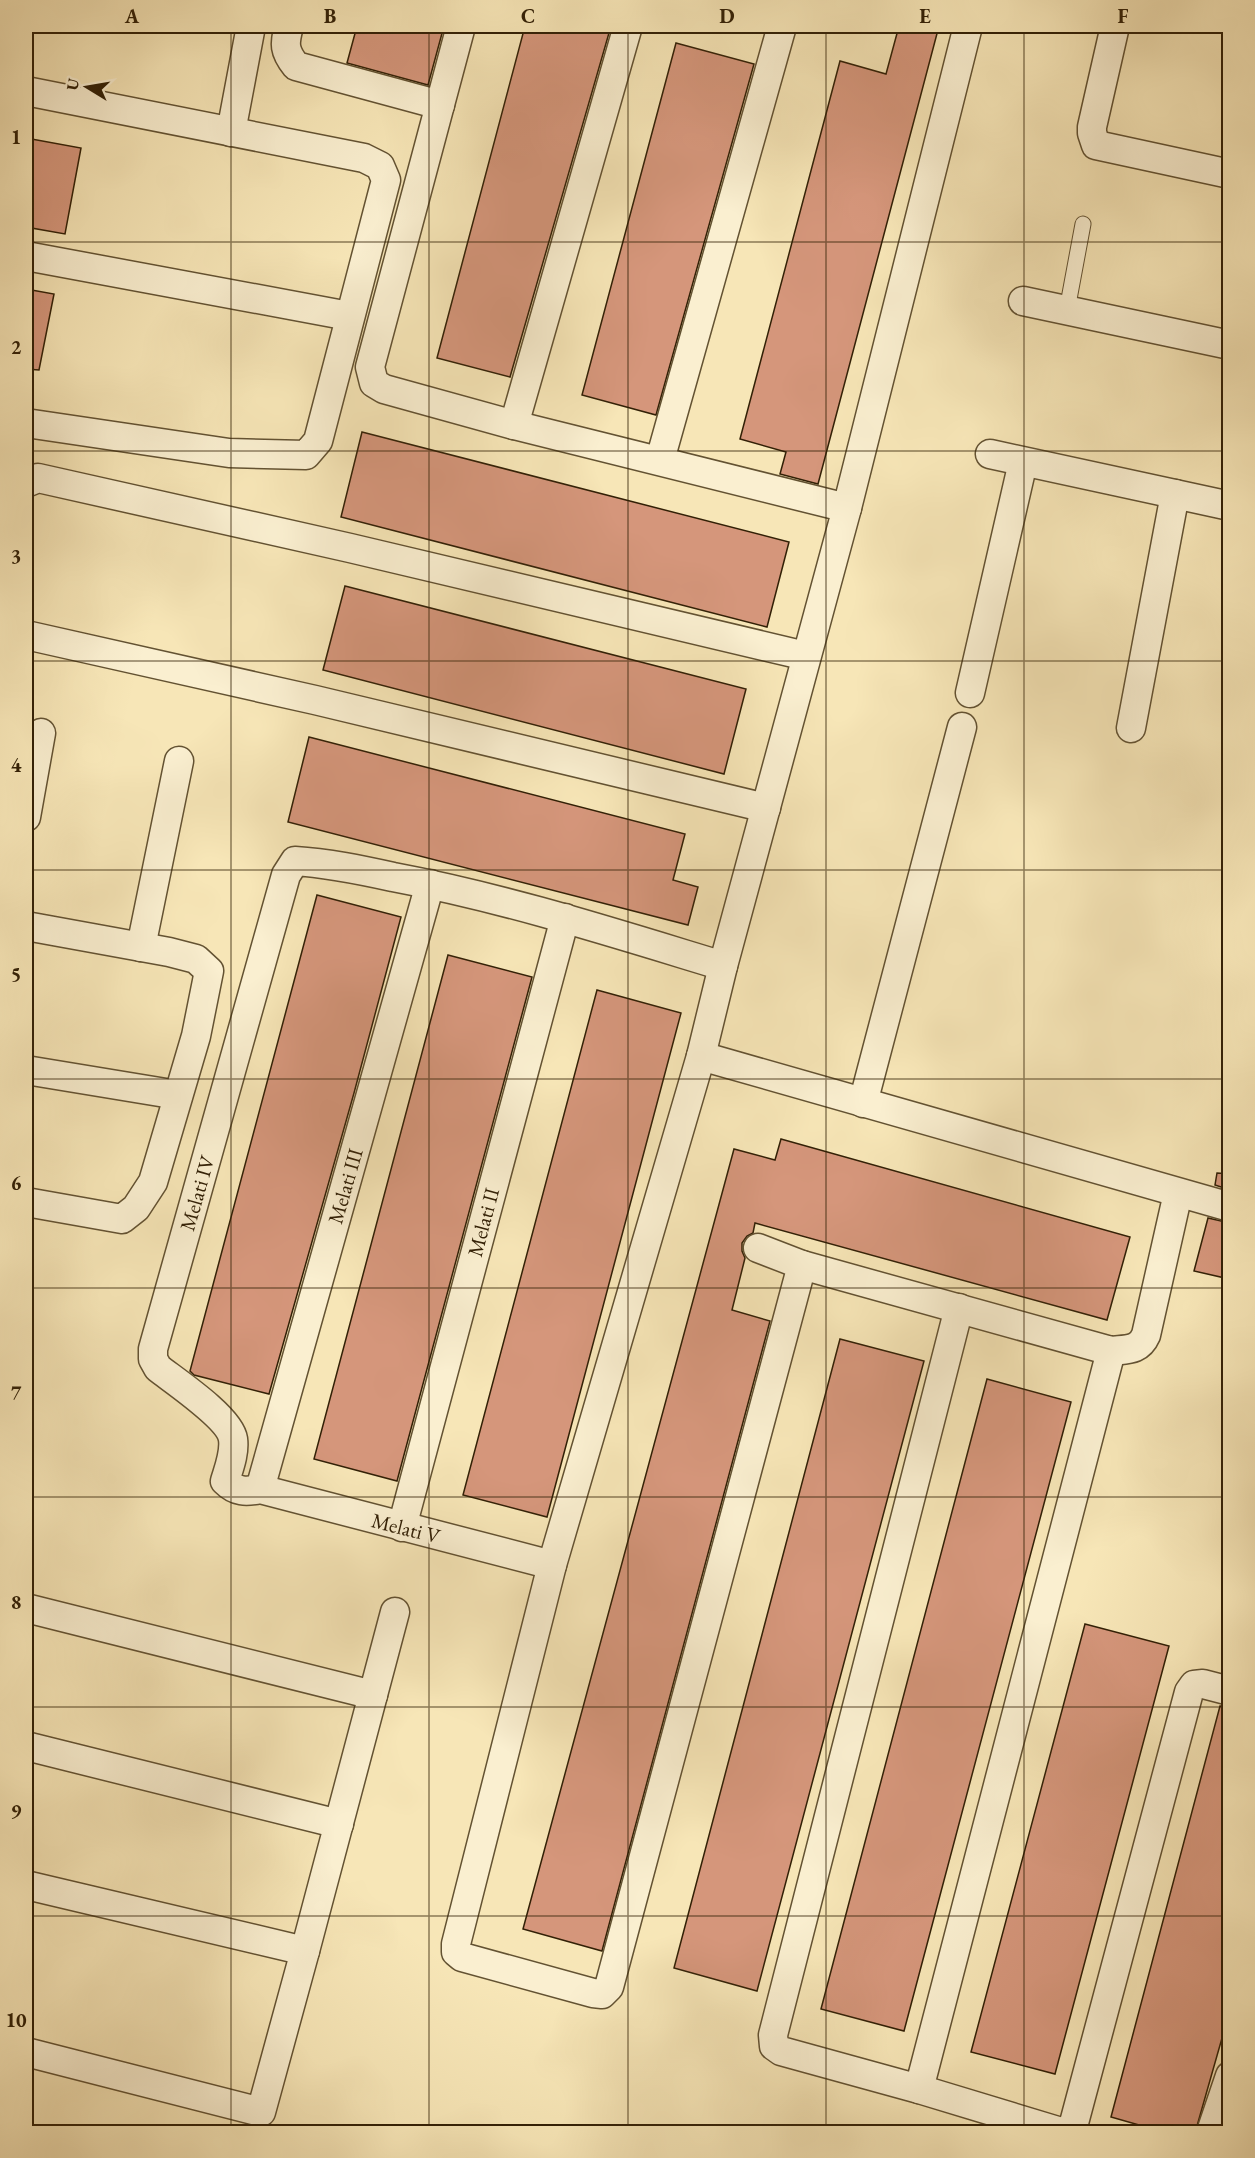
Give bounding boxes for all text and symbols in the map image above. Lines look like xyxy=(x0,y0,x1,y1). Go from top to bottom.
text: A xyxy=(124,3,140,29)
text: B xyxy=(324,3,336,29)
text: C xyxy=(521,3,535,29)
text: D xyxy=(719,3,735,29)
text: E xyxy=(919,3,931,29)
text: F xyxy=(1118,3,1129,29)
north arrow xyxy=(57,57,117,117)
text: U xyxy=(61,76,84,92)
text: 1 xyxy=(11,124,21,150)
text: 2 xyxy=(11,334,22,360)
text: 3 xyxy=(11,543,21,569)
text: 4 xyxy=(11,752,22,778)
text: 5 xyxy=(11,961,21,987)
street label: Melati III xyxy=(321,1145,369,1227)
street label: Melati IV xyxy=(173,1151,221,1234)
text: 6 xyxy=(11,1170,22,1196)
street label: Melati II xyxy=(461,1185,505,1259)
text: 7 xyxy=(11,1380,22,1406)
street label: Melati V xyxy=(369,1506,444,1550)
text: 8 xyxy=(11,1589,21,1615)
text: 9 xyxy=(11,1798,22,1824)
text: 10 xyxy=(5,2007,27,2033)

